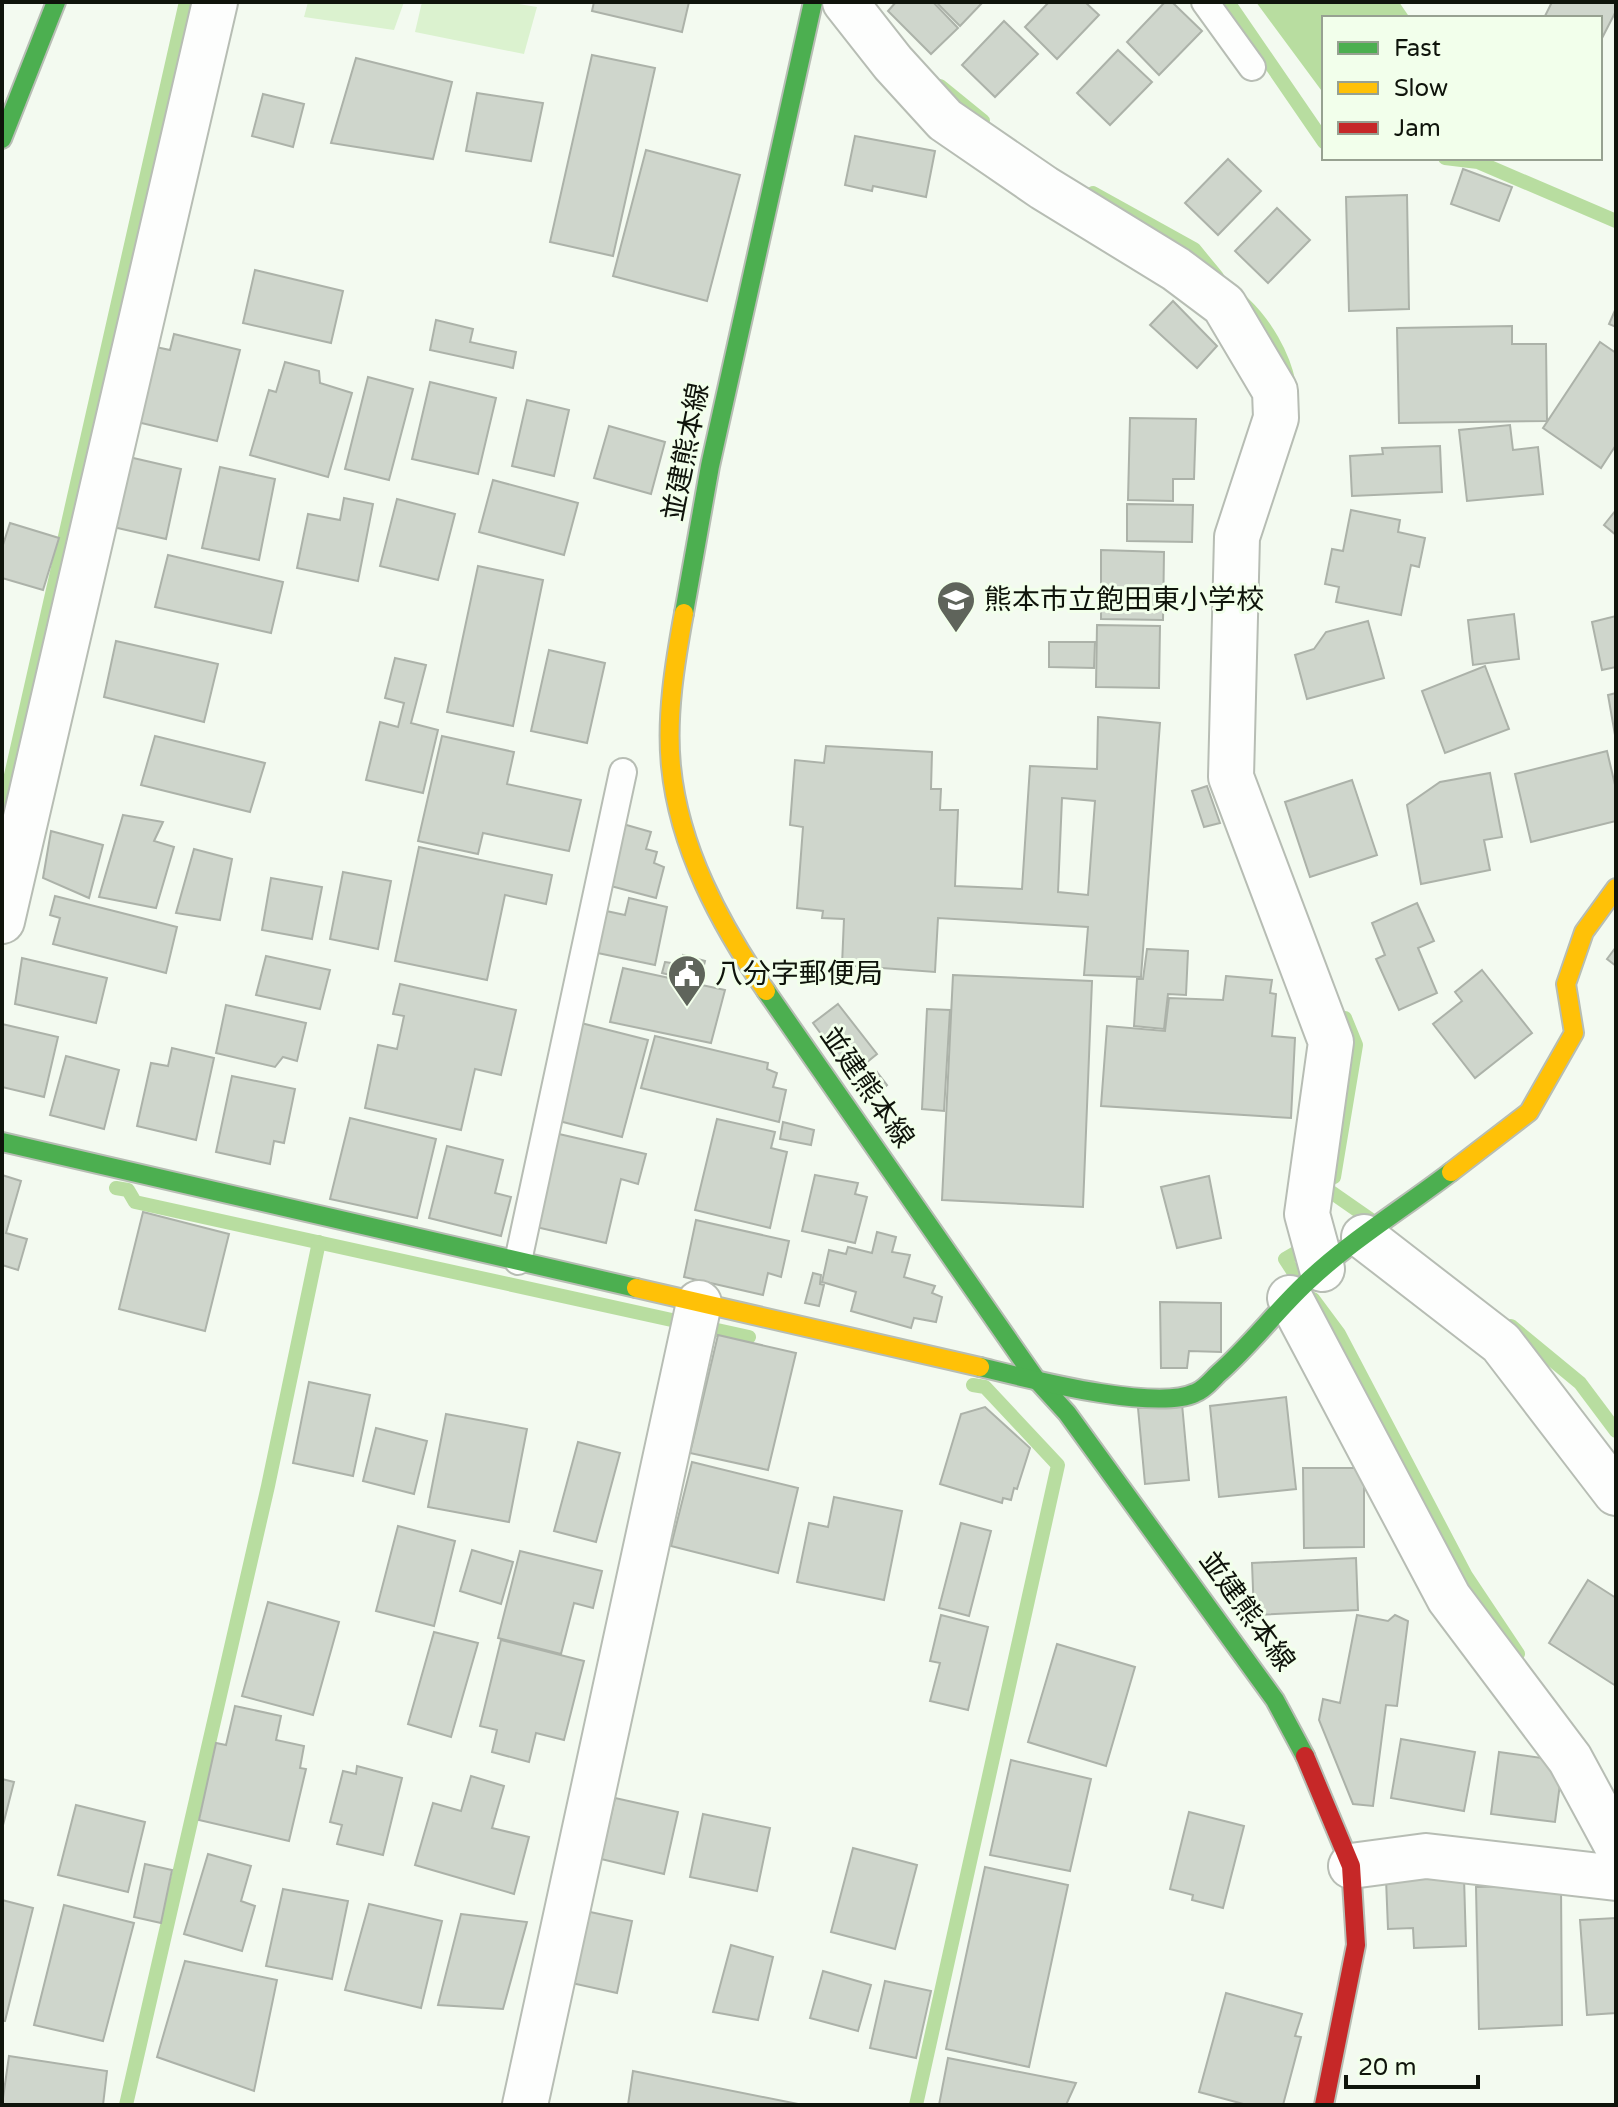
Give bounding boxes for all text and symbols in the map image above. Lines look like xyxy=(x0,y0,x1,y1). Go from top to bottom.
legend xyxy=(1322,16,1602,160)
text: Fast xyxy=(1394,34,1441,63)
text: Slow xyxy=(1394,74,1448,103)
text: Jam xyxy=(1394,114,1441,143)
street label: 並建熊本線 xyxy=(656,380,716,524)
school or university icon: 熊本市立飽田東小学校 xyxy=(935,579,977,634)
place label: 熊本市立飽田東小学校 xyxy=(984,583,1264,617)
public building icon: 八分字郵便局 xyxy=(666,953,708,1008)
place label: 八分字郵便局 xyxy=(715,957,883,991)
street label: 並建熊本線 xyxy=(813,1020,921,1154)
street label: 並建熊本線 xyxy=(1192,1544,1302,1678)
scale bar xyxy=(1346,2039,1478,2089)
text: 20 m xyxy=(1358,2053,1416,2082)

